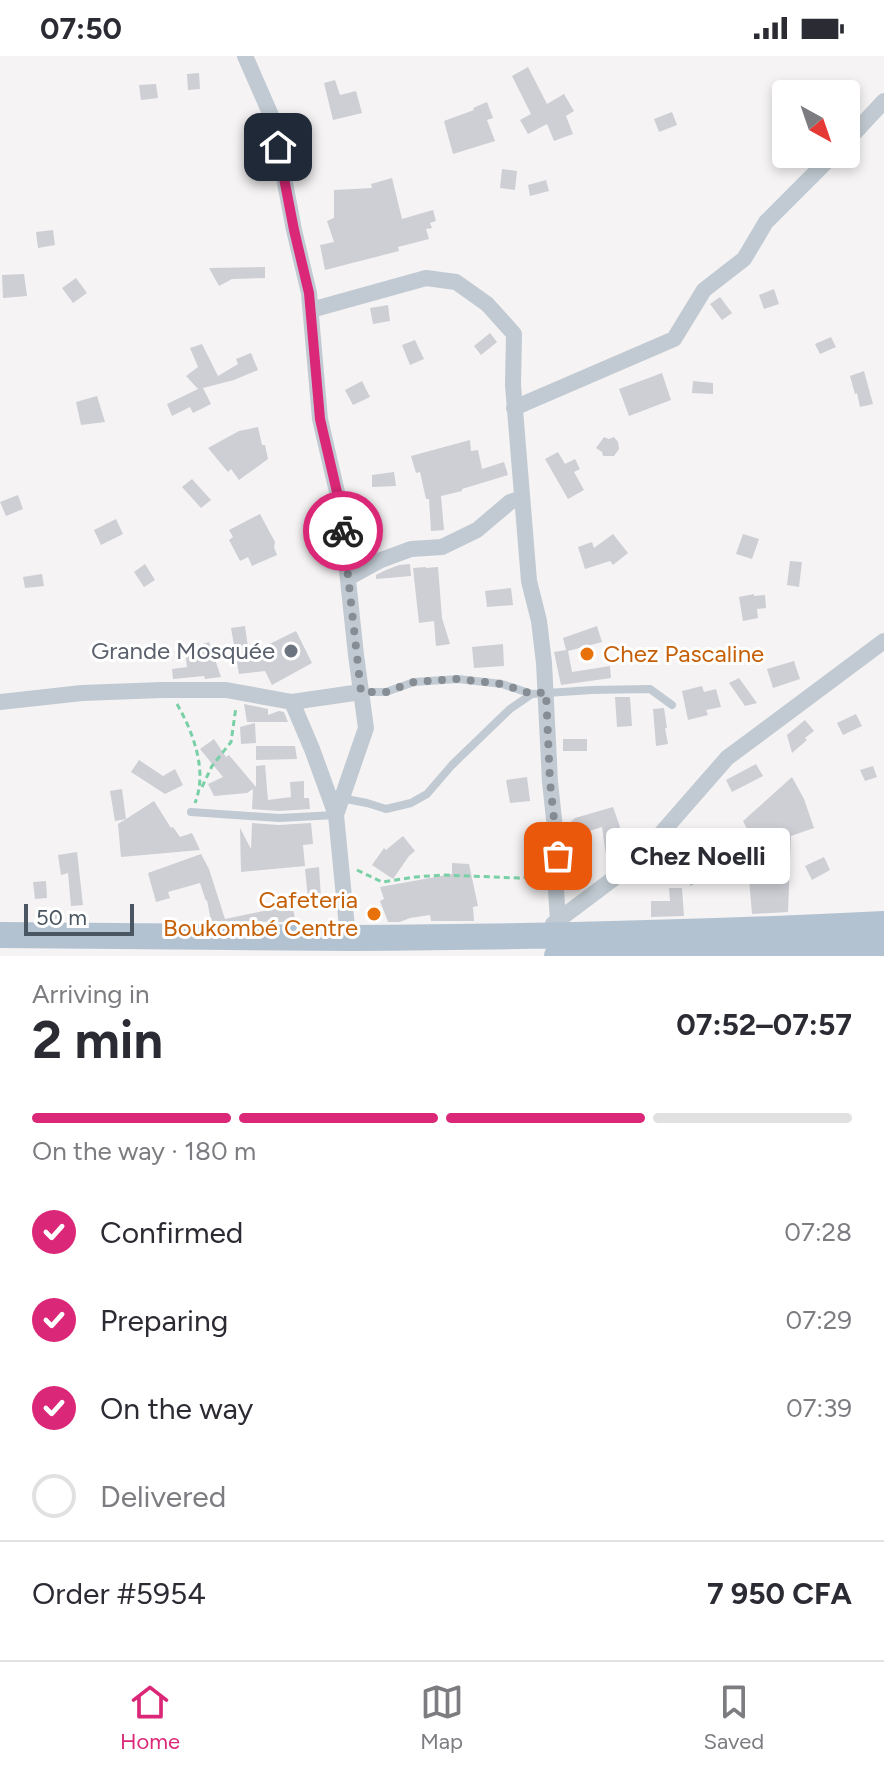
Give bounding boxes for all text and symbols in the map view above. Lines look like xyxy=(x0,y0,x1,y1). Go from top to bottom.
text: 07:50 xyxy=(40,10,122,47)
north arrow xyxy=(772,80,860,168)
map controls xyxy=(772,80,860,168)
pin xyxy=(244,113,312,181)
icon: home xyxy=(256,125,300,169)
courier xyxy=(303,491,383,571)
icon: bike xyxy=(321,509,365,553)
place label: Grande Mosquée xyxy=(91,636,275,665)
place label: Chez Pascaline xyxy=(603,639,764,668)
marker: Grande Mosquée xyxy=(282,642,300,660)
marker: Chez Pascaline xyxy=(578,645,596,663)
pin xyxy=(524,822,592,890)
callout: Chez Noelli xyxy=(606,828,790,884)
icon: bag xyxy=(536,834,580,878)
text: Chez Noelli xyxy=(630,840,766,872)
place label: Cafeteria Boukombé Centre xyxy=(163,885,358,942)
scale bar xyxy=(24,900,134,936)
text: 50 m xyxy=(36,904,87,931)
marker: Cafeteria Boukombé Centre xyxy=(365,905,383,923)
text: Arriving in xyxy=(32,978,150,1010)
text: 07:52–07:57 xyxy=(676,1006,852,1043)
text: 2 min xyxy=(32,1009,163,1071)
text: On the way · 180 m xyxy=(32,1135,256,1167)
icon: check xyxy=(32,1210,76,1254)
text: Confirmed xyxy=(100,1214,243,1251)
text: 07:28 xyxy=(784,1216,852,1248)
icon: check xyxy=(32,1298,76,1342)
text: Preparing xyxy=(100,1302,228,1339)
text: 07:29 xyxy=(786,1304,852,1336)
icon: check xyxy=(32,1386,76,1430)
text: On the way xyxy=(100,1390,253,1427)
text: 07:39 xyxy=(786,1392,852,1424)
text: Delivered xyxy=(100,1478,226,1515)
text: Order #5954 xyxy=(32,1575,206,1612)
text: 7 950 CFA xyxy=(707,1575,852,1612)
tab: Home xyxy=(120,1680,180,1755)
tab: Map xyxy=(420,1680,464,1755)
tab: Saved xyxy=(703,1680,764,1755)

